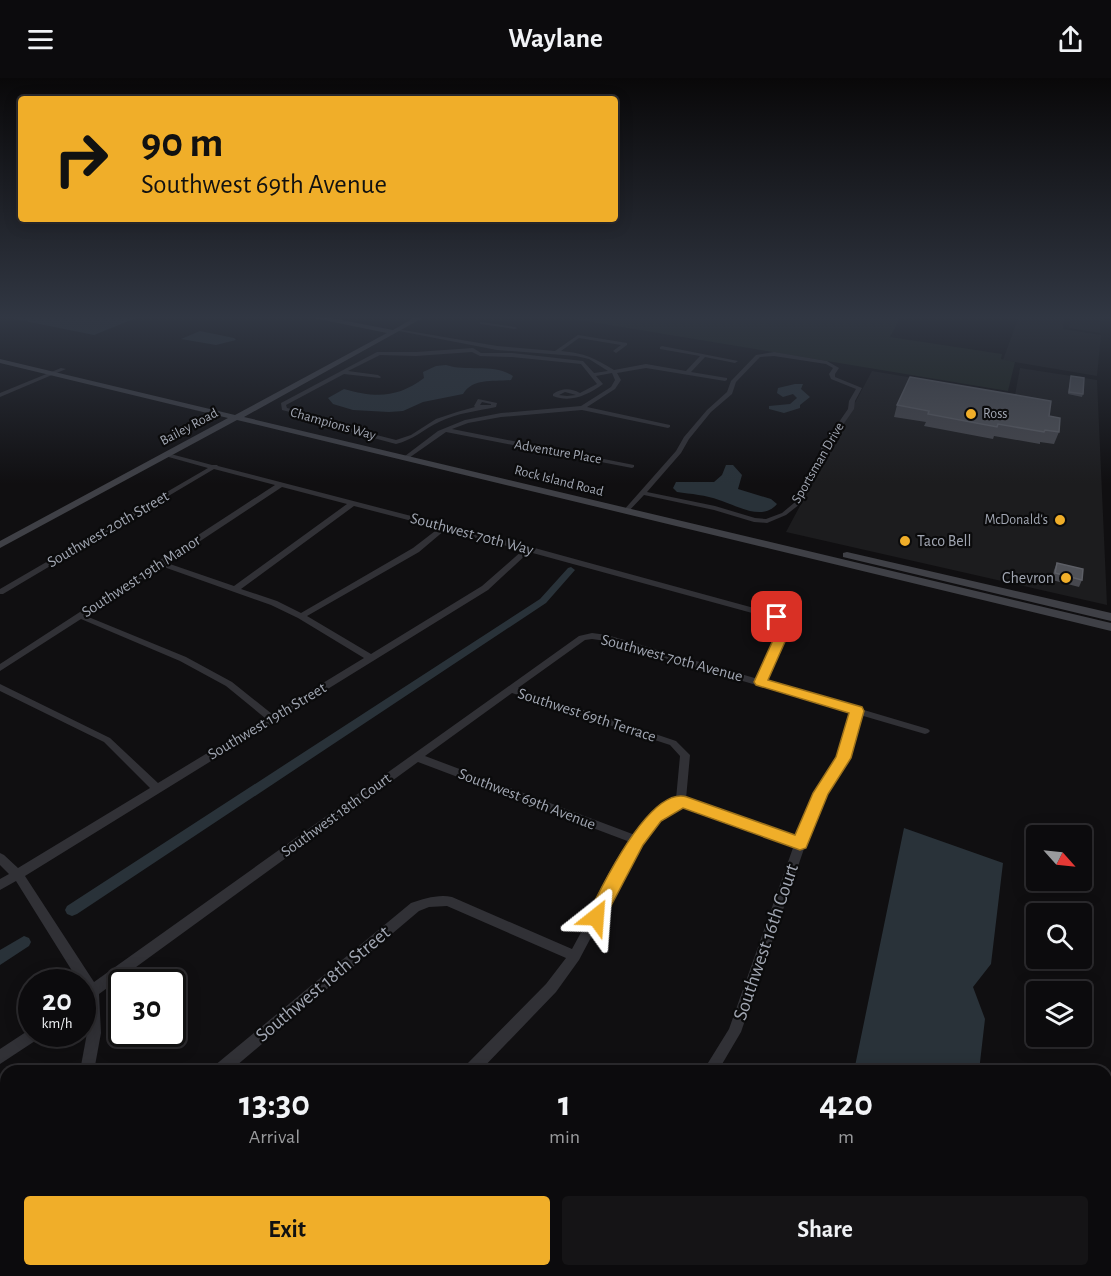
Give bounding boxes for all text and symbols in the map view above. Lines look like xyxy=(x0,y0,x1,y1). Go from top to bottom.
icon: menu xyxy=(24,23,57,56)
icon: share xyxy=(1054,23,1087,56)
text: Waylane xyxy=(508,25,603,52)
icon: right xyxy=(42,120,120,198)
text: 90 m xyxy=(141,122,223,164)
text: Southwest 69th Avenue xyxy=(141,171,387,198)
street label: Champions Way xyxy=(289,405,377,443)
street label: Bailey Road xyxy=(158,406,220,448)
marker: Ross xyxy=(964,407,978,421)
place label: Ross xyxy=(983,407,1008,421)
street label: Sportsman Drive xyxy=(789,420,847,506)
street label: Adventure Place xyxy=(513,437,603,467)
street label: Rock Island Road xyxy=(513,463,605,499)
street label: Southwest 20th Street xyxy=(44,488,172,570)
street label: Southwest 70th Way xyxy=(409,510,535,559)
place label: McDonald's xyxy=(985,513,1048,527)
marker: McDonald's xyxy=(1053,513,1067,527)
street label: Southwest 19th Manor xyxy=(79,531,204,620)
place label: Taco Bell xyxy=(917,533,972,549)
marker: Taco Bell xyxy=(898,534,912,548)
place label: Chevron xyxy=(1002,570,1054,586)
marker: Chevron xyxy=(1059,571,1073,585)
pin xyxy=(751,591,802,642)
icon: arrive xyxy=(760,600,793,633)
street label: Southwest 70th Avenue xyxy=(600,631,744,685)
street label: Southwest 19th Street xyxy=(205,679,329,763)
street label: Southwest 69th Terrace xyxy=(516,685,658,745)
street label: Southwest 69th Avenue xyxy=(456,765,598,833)
street label: Southwest 18th Court xyxy=(278,770,394,860)
north arrow xyxy=(1026,825,1092,891)
map controls xyxy=(1026,825,1092,1047)
street label: Southwest 16th Court xyxy=(730,861,802,1023)
position arrow xyxy=(564,885,628,949)
button: search xyxy=(1026,903,1092,969)
street label: Southwest 18th Street xyxy=(252,922,394,1046)
speed limit sign: 30 xyxy=(108,969,186,1047)
button: layers xyxy=(1026,981,1092,1047)
text: 20 xyxy=(42,986,72,1016)
text: km/h xyxy=(42,1016,72,1031)
text: 13:30 xyxy=(239,1086,310,1122)
text: 1 xyxy=(558,1086,571,1122)
text: 420 xyxy=(819,1086,873,1122)
text: Arrival xyxy=(249,1127,300,1147)
text: min xyxy=(549,1127,580,1147)
text: m xyxy=(838,1127,854,1147)
button: Exit xyxy=(24,1196,550,1265)
button: Share xyxy=(562,1196,1088,1265)

